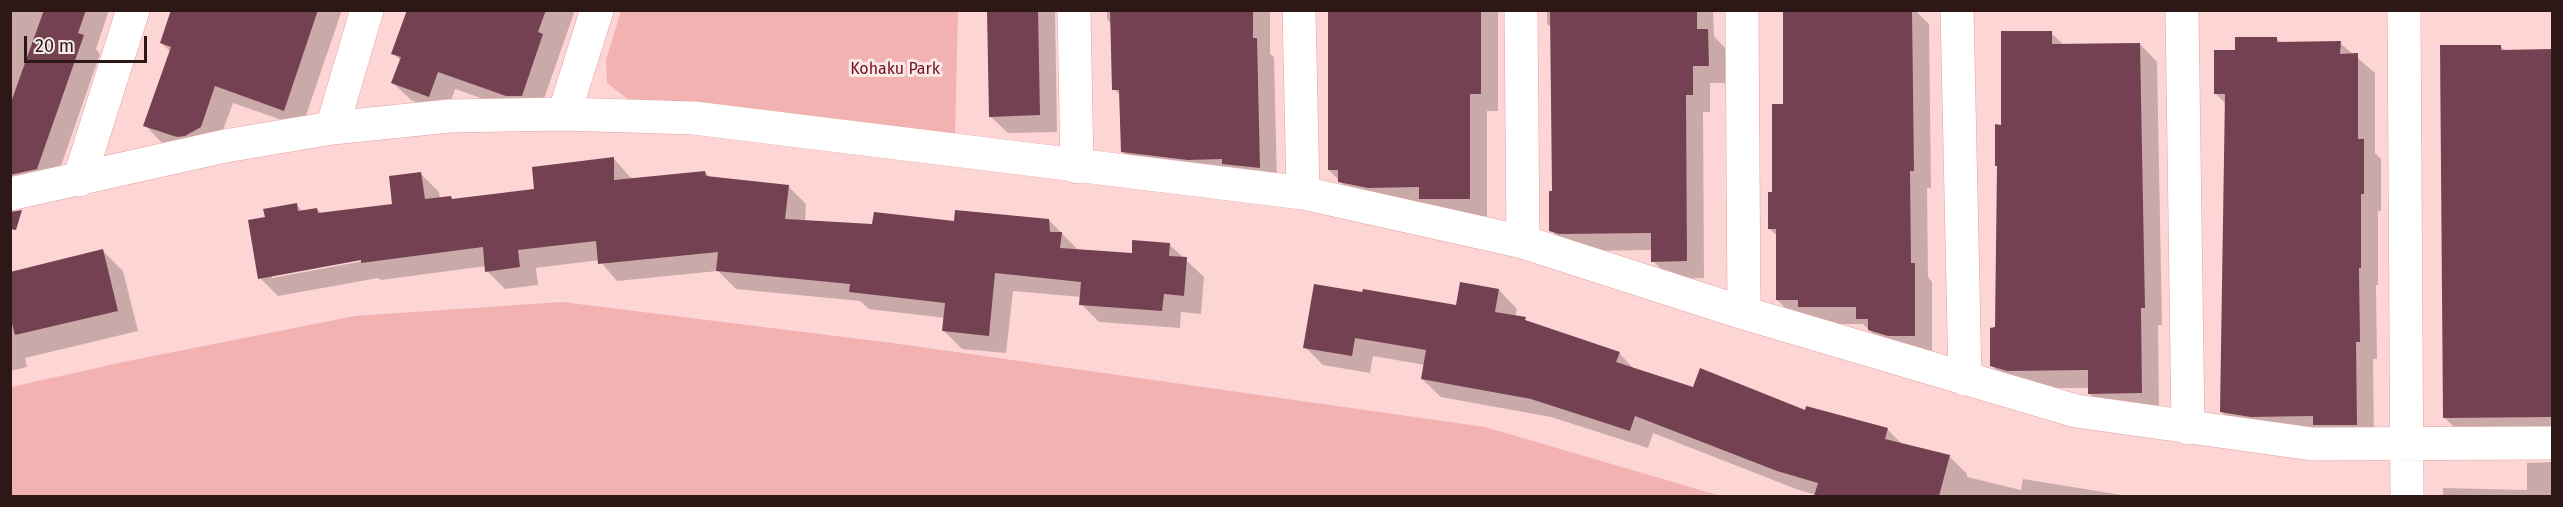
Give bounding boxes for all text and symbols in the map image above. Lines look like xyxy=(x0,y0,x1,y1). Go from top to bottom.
scale bar xyxy=(27,24,150,62)
text: 20 m xyxy=(35,35,74,57)
park label: Kohaku Park xyxy=(850,60,940,80)

